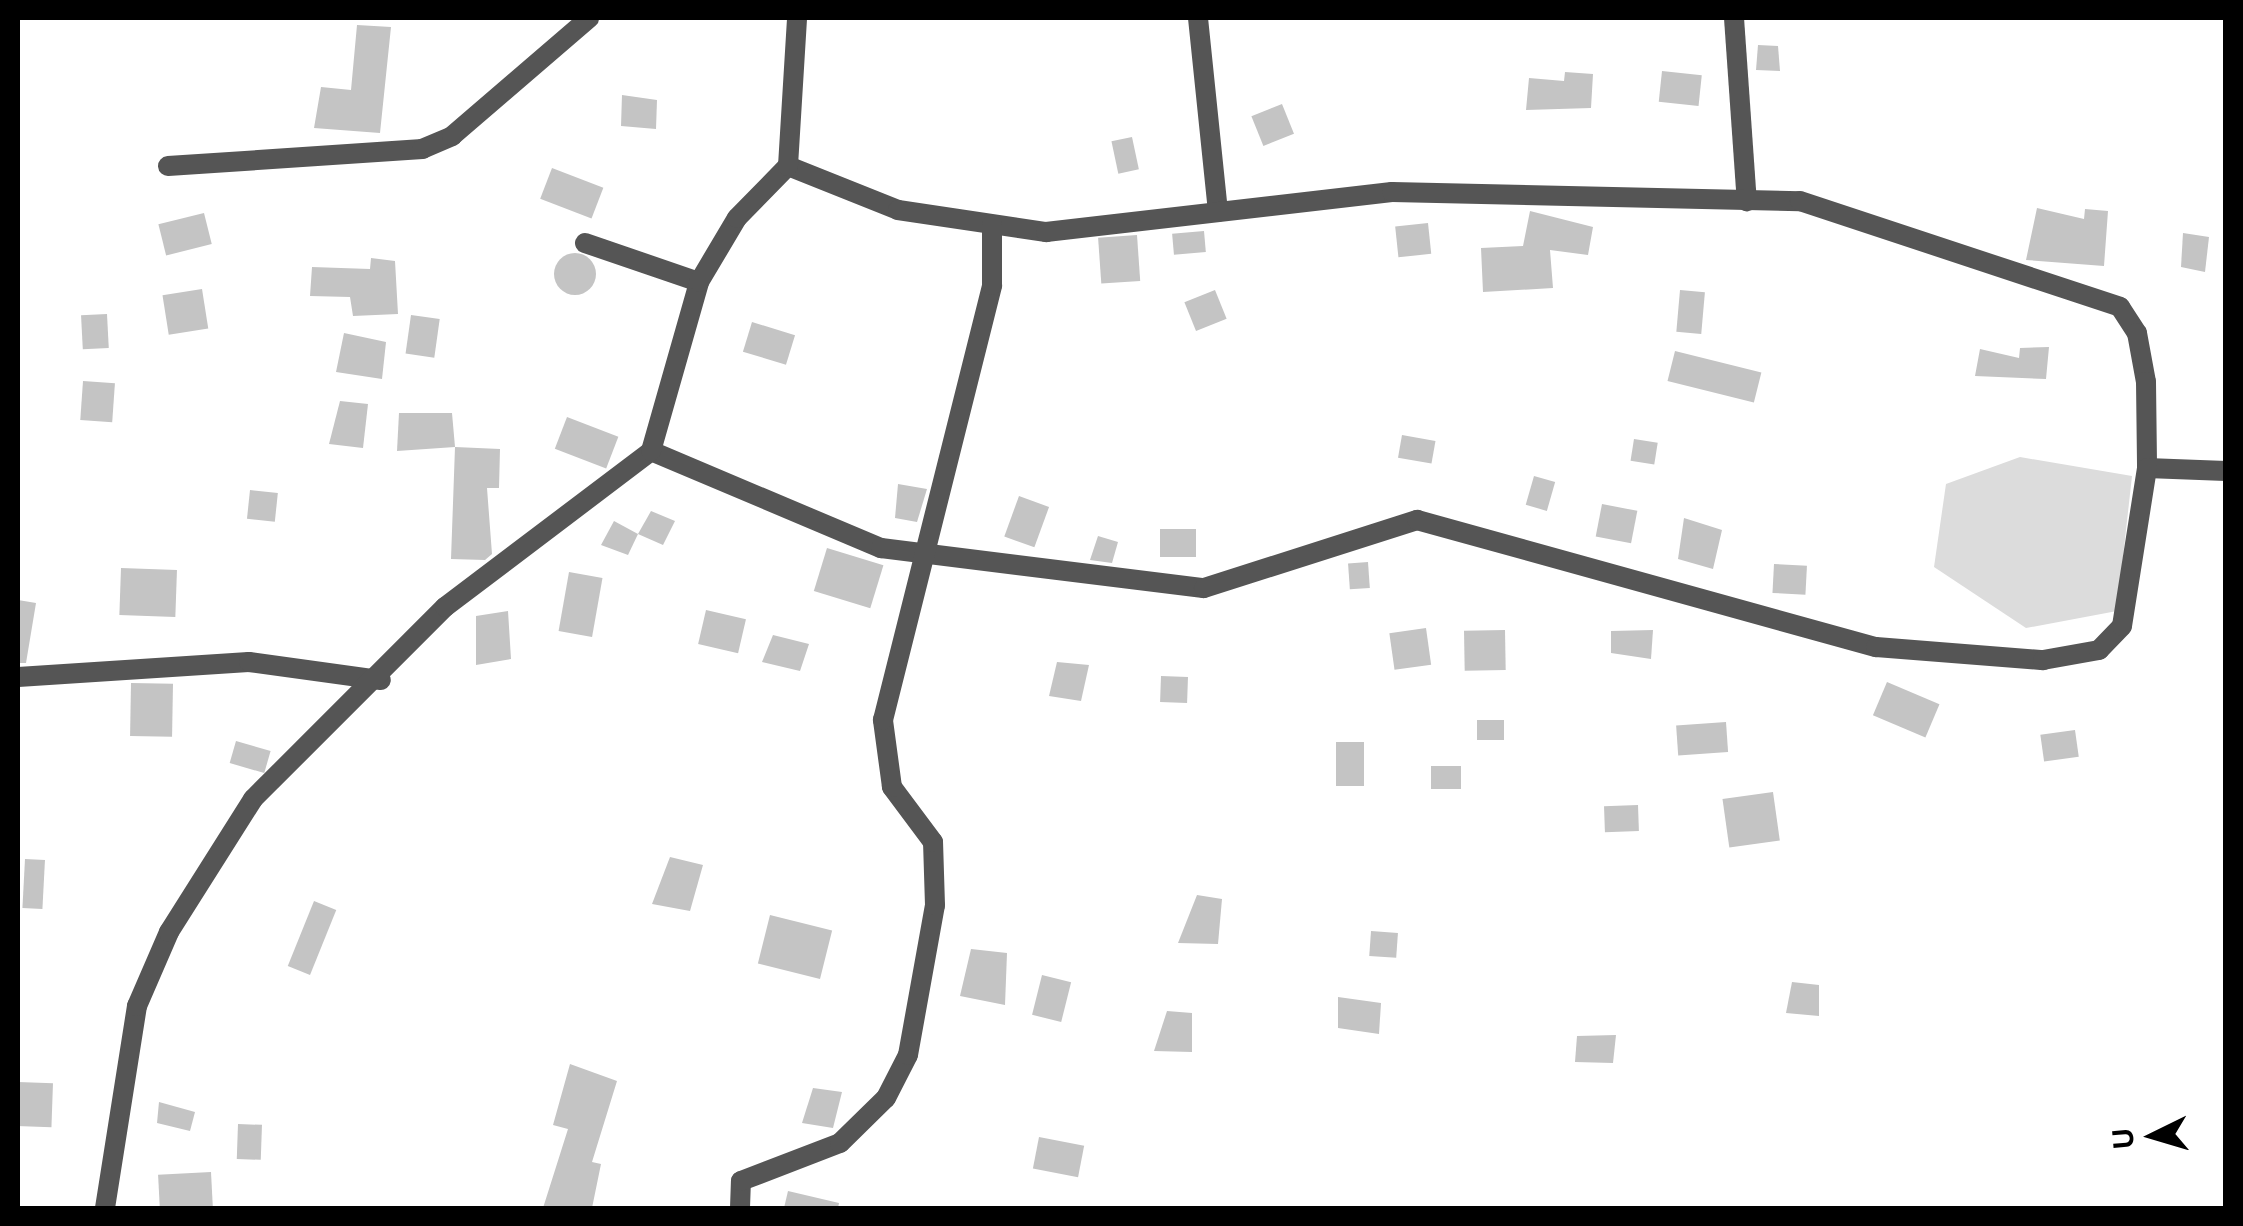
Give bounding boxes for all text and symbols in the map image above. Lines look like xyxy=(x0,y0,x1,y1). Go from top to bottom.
north arrow xyxy=(2103,1086,2203,1186)
text: U xyxy=(2105,1127,2141,1150)

